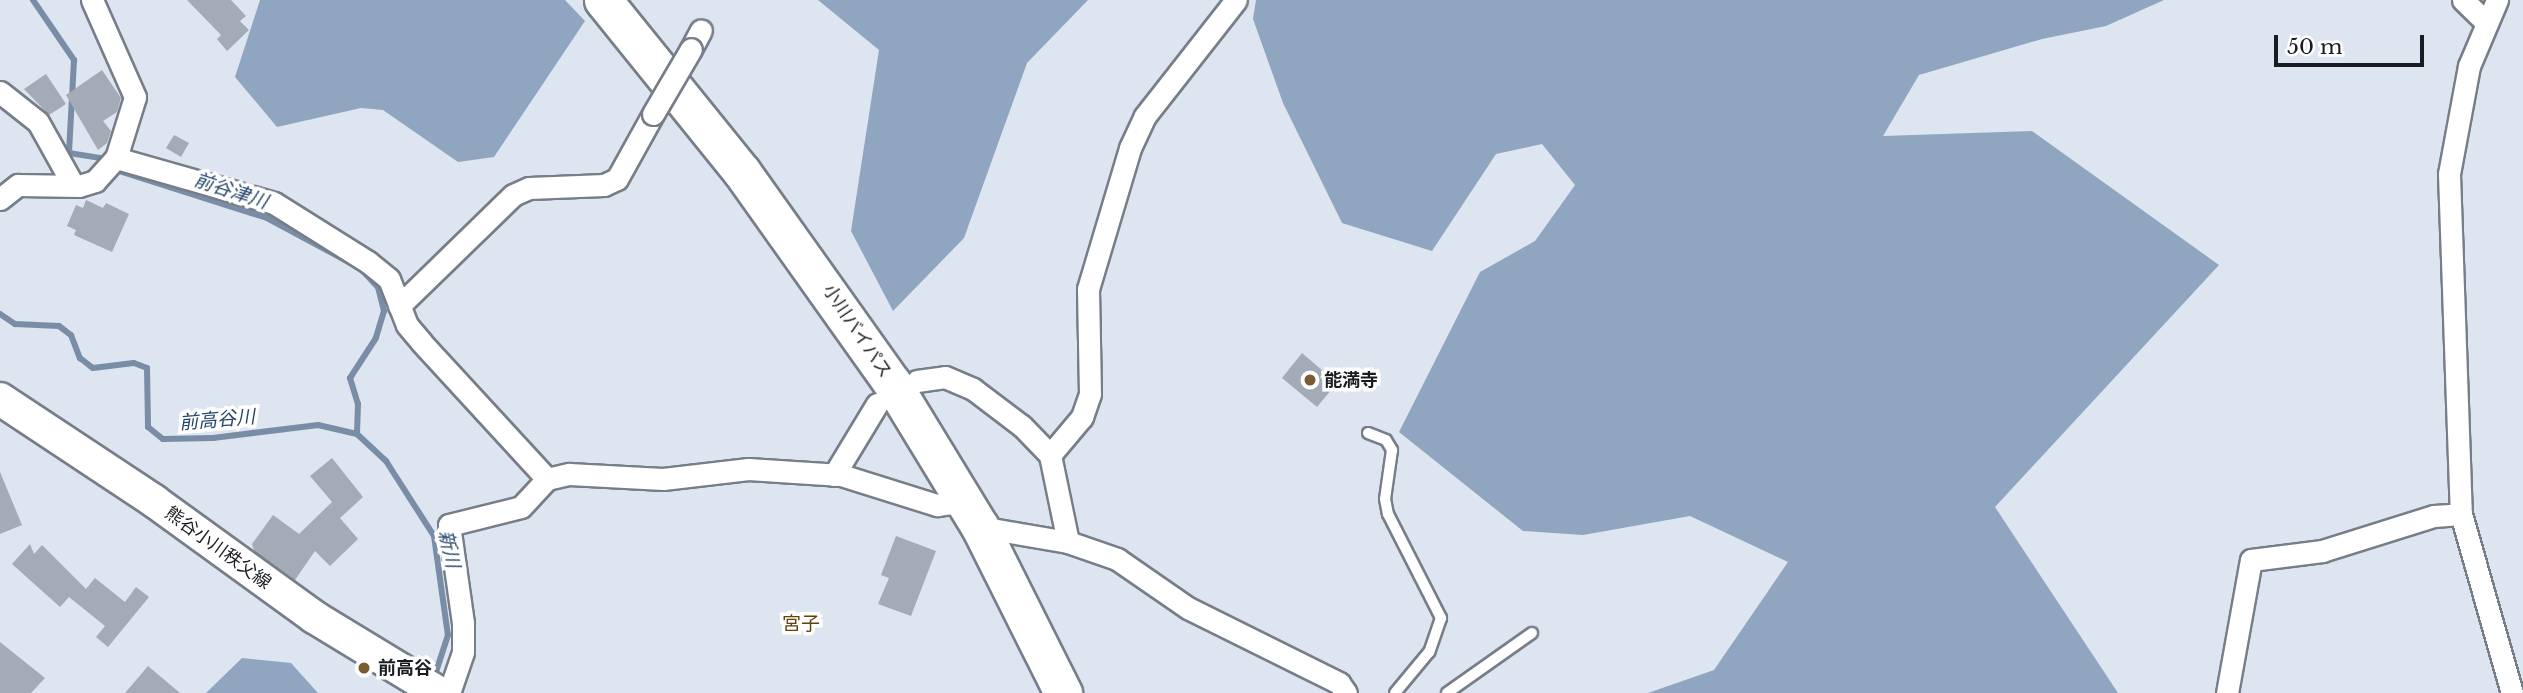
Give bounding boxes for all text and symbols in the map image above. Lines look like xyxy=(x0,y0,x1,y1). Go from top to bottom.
scale bar xyxy=(2278,21,2428,65)
text: 50 m xyxy=(2287,34,2342,60)
water label: 前谷津川 xyxy=(191,168,271,214)
street label: 小川バイパス xyxy=(818,280,896,382)
place label: 能満寺 xyxy=(1324,369,1378,391)
marker: 能満寺 xyxy=(1302,372,1318,388)
water label: 前高谷川 xyxy=(178,405,256,435)
street label: 熊谷小川秩父線 xyxy=(161,502,275,594)
water label: 新川 xyxy=(434,528,464,570)
district label: 宮子 xyxy=(782,613,820,635)
place label: 前高谷 xyxy=(378,657,432,679)
marker: 前高谷 xyxy=(356,660,372,676)

